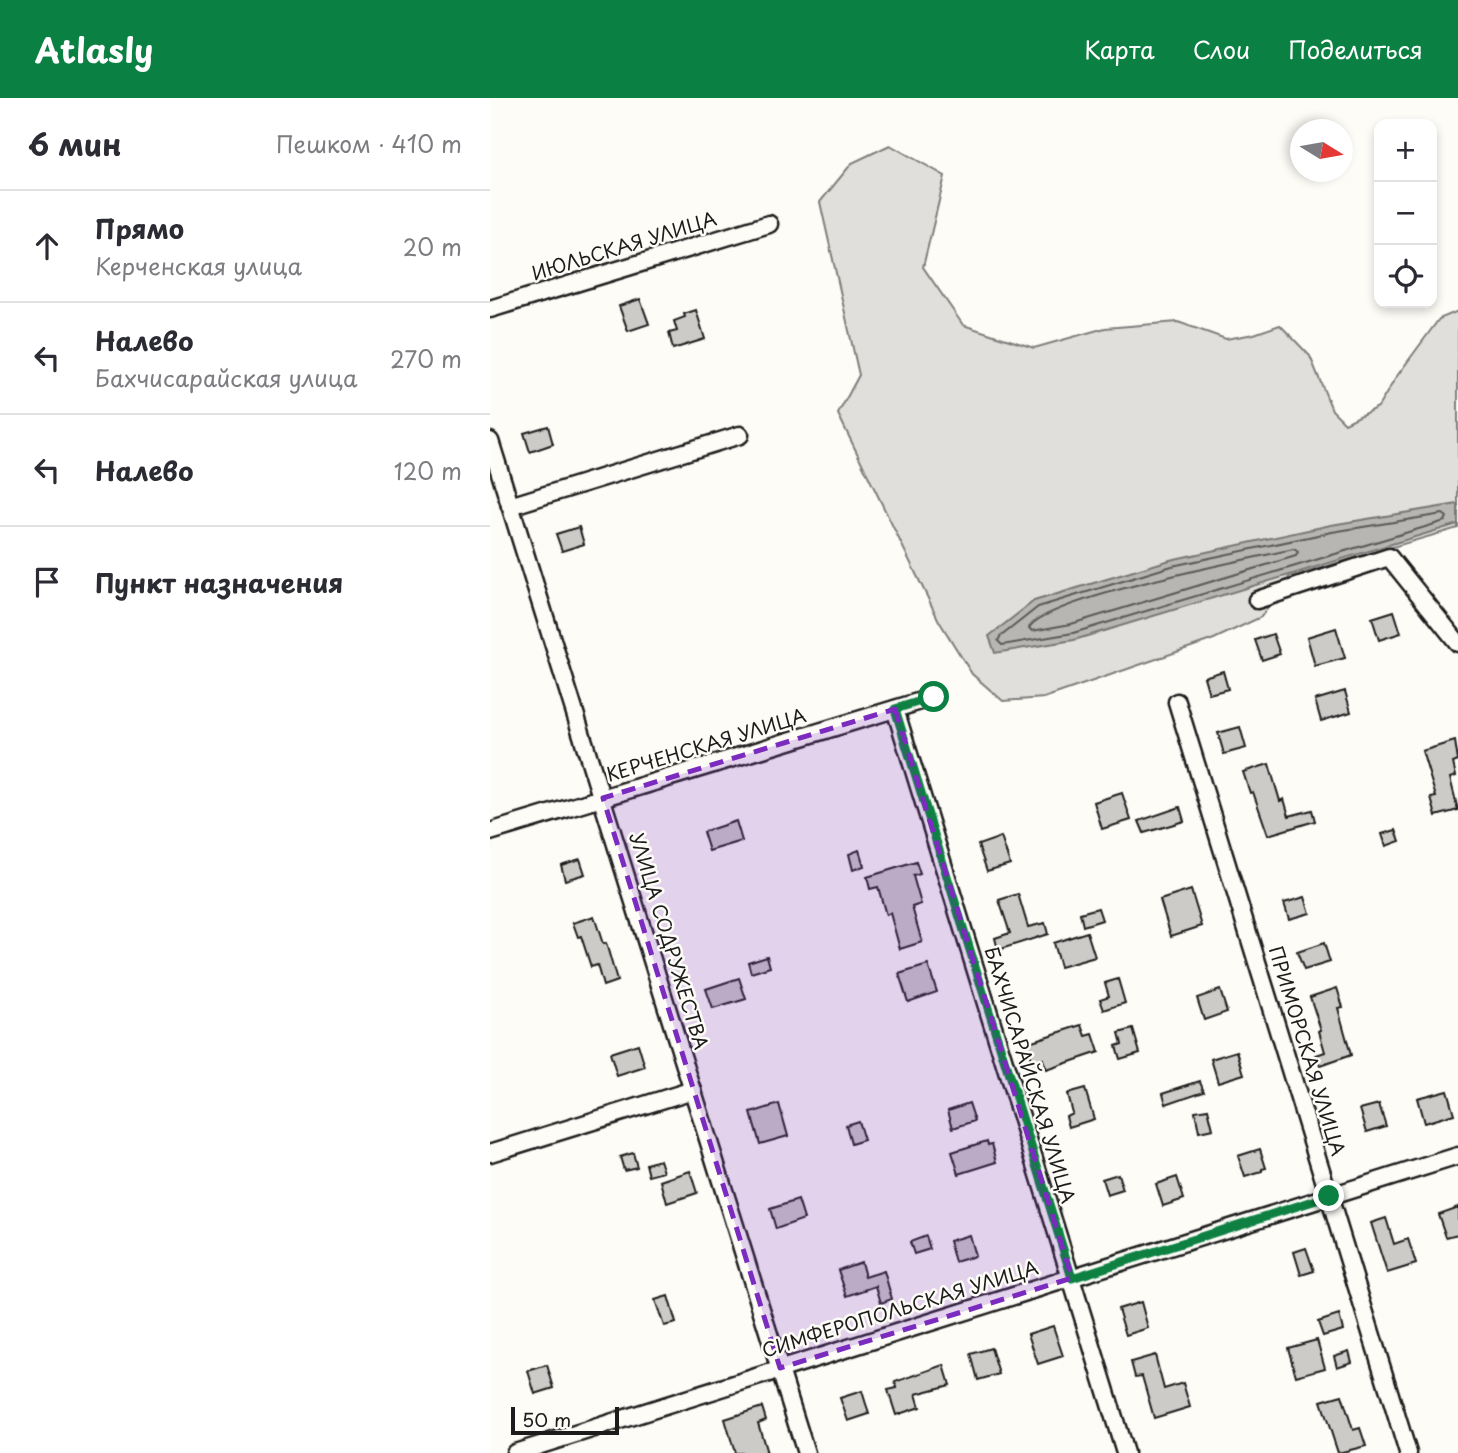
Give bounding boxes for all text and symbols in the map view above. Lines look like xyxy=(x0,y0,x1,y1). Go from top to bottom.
text: Atlasly xyxy=(35,24,153,74)
text: Карта xyxy=(1084,31,1155,67)
text: Слои xyxy=(1193,31,1250,67)
text: Поделиться xyxy=(1288,31,1423,67)
north arrow xyxy=(1290,119,1353,182)
map controls xyxy=(1374,119,1437,308)
button: + xyxy=(1374,119,1437,182)
text: 6 мин xyxy=(28,121,122,166)
text: Пешком · 410 m xyxy=(276,126,462,161)
button: − xyxy=(1374,182,1437,245)
street label: ИЮЛЬСКАЯ УЛИЦА xyxy=(528,204,720,287)
text: Прямо xyxy=(95,209,184,248)
icon: ahead xyxy=(28,227,66,265)
text: 20 m xyxy=(403,229,462,264)
button: locate xyxy=(1374,245,1437,308)
text: Керченская улица xyxy=(95,248,302,283)
text: Налево xyxy=(95,321,193,360)
icon: left xyxy=(28,339,66,377)
text: 270 m xyxy=(390,341,462,376)
text: Бахчисарайская улица xyxy=(95,360,357,395)
icon: left xyxy=(28,451,66,489)
text: Налево xyxy=(95,451,193,490)
text: 120 m xyxy=(394,453,462,488)
icon: arrive xyxy=(28,563,66,601)
text: Пункт назначения xyxy=(95,563,343,602)
route start xyxy=(918,681,949,712)
street label: КЕРЧЕНСКАЯ УЛИЦА xyxy=(602,700,809,788)
street label: УЛИЦА СОДРУЖЕСТВА xyxy=(624,829,716,1053)
street label: ПРИМОРСКАЯ УЛИЦА xyxy=(1263,942,1353,1159)
street label: БАХЧИСАРАЙСКАЯ УЛИЦА xyxy=(979,943,1083,1206)
route end xyxy=(1313,1180,1344,1211)
street label: СИМФЕРОПОЛЬСКАЯ УЛИЦА xyxy=(758,1253,1041,1364)
scale bar xyxy=(511,1404,620,1436)
text: 50 m xyxy=(522,1405,571,1433)

